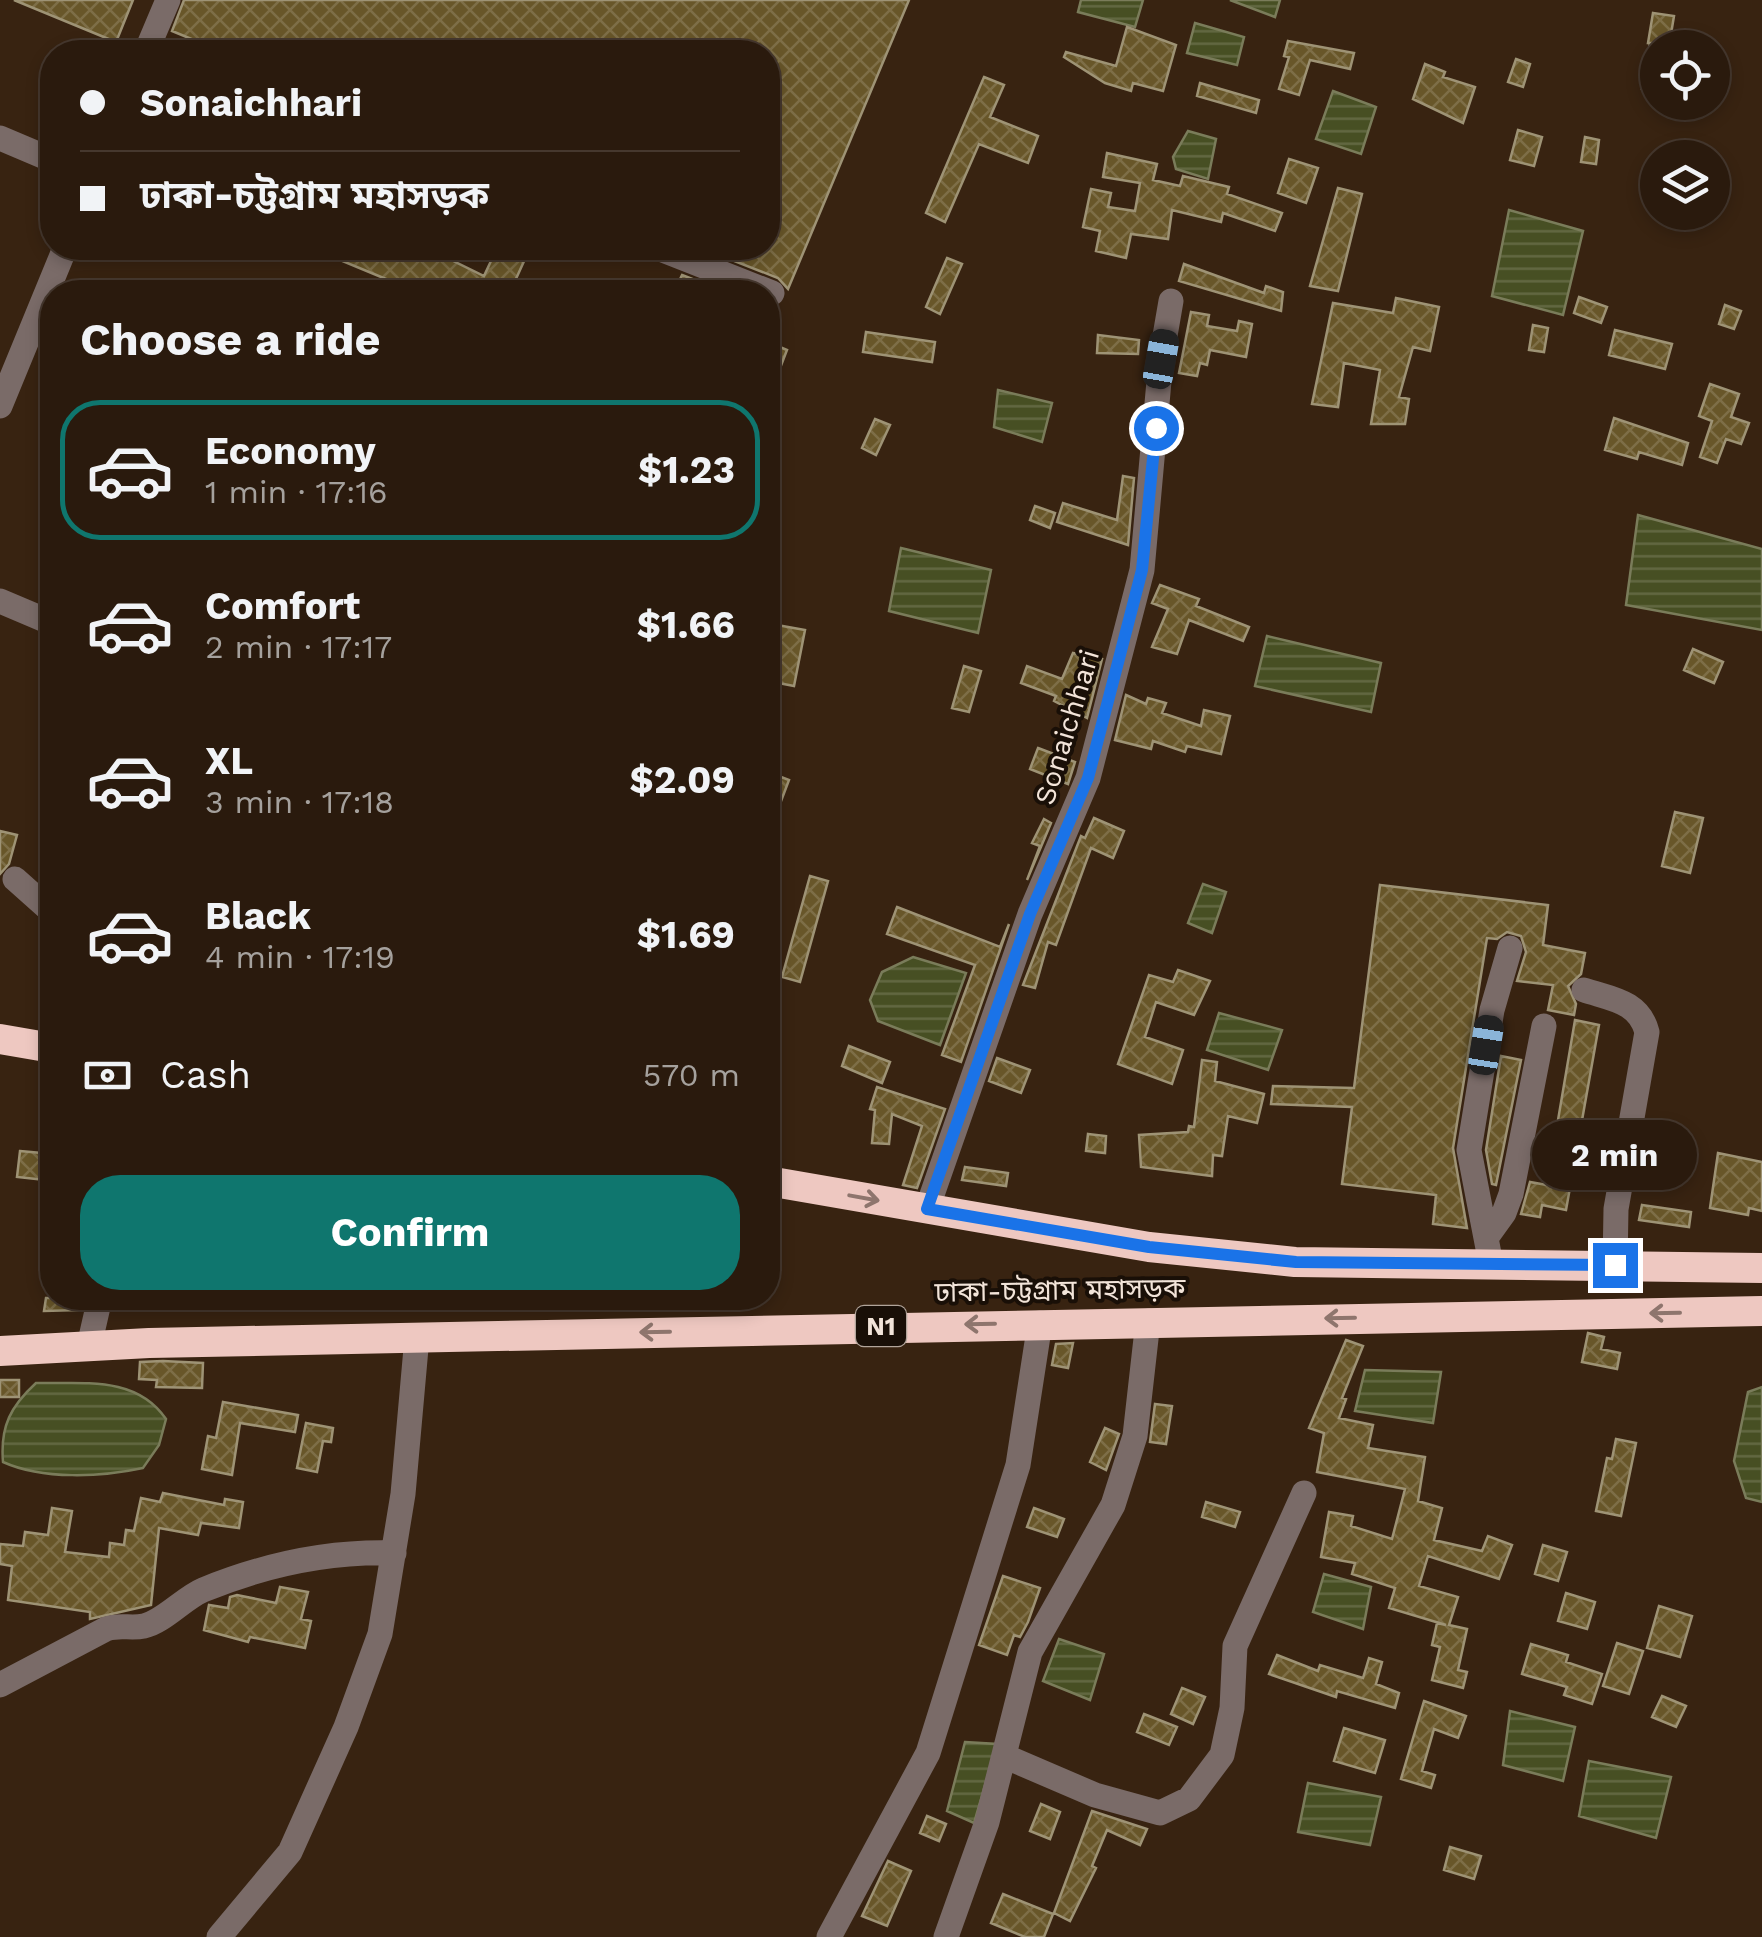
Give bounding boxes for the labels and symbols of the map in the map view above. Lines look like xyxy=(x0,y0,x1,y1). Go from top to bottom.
car xyxy=(1141,327,1181,391)
route start xyxy=(1134,406,1179,451)
street label: Sonaichhari xyxy=(1028,645,1106,809)
car xyxy=(1466,1013,1506,1077)
callout: 2 min xyxy=(1532,1120,1698,1190)
one-way arrow xyxy=(847,1189,879,1208)
route end xyxy=(1593,1243,1638,1288)
street label: ঢাকা-চট্টগ্রাম মহাসড়ক xyxy=(933,1271,1186,1309)
one-way arrow xyxy=(1649,1303,1681,1322)
road number: N1 xyxy=(856,1306,906,1346)
one-way arrow xyxy=(1324,1308,1356,1328)
one-way arrow xyxy=(964,1314,996,1334)
one-way arrow xyxy=(639,1322,671,1341)

